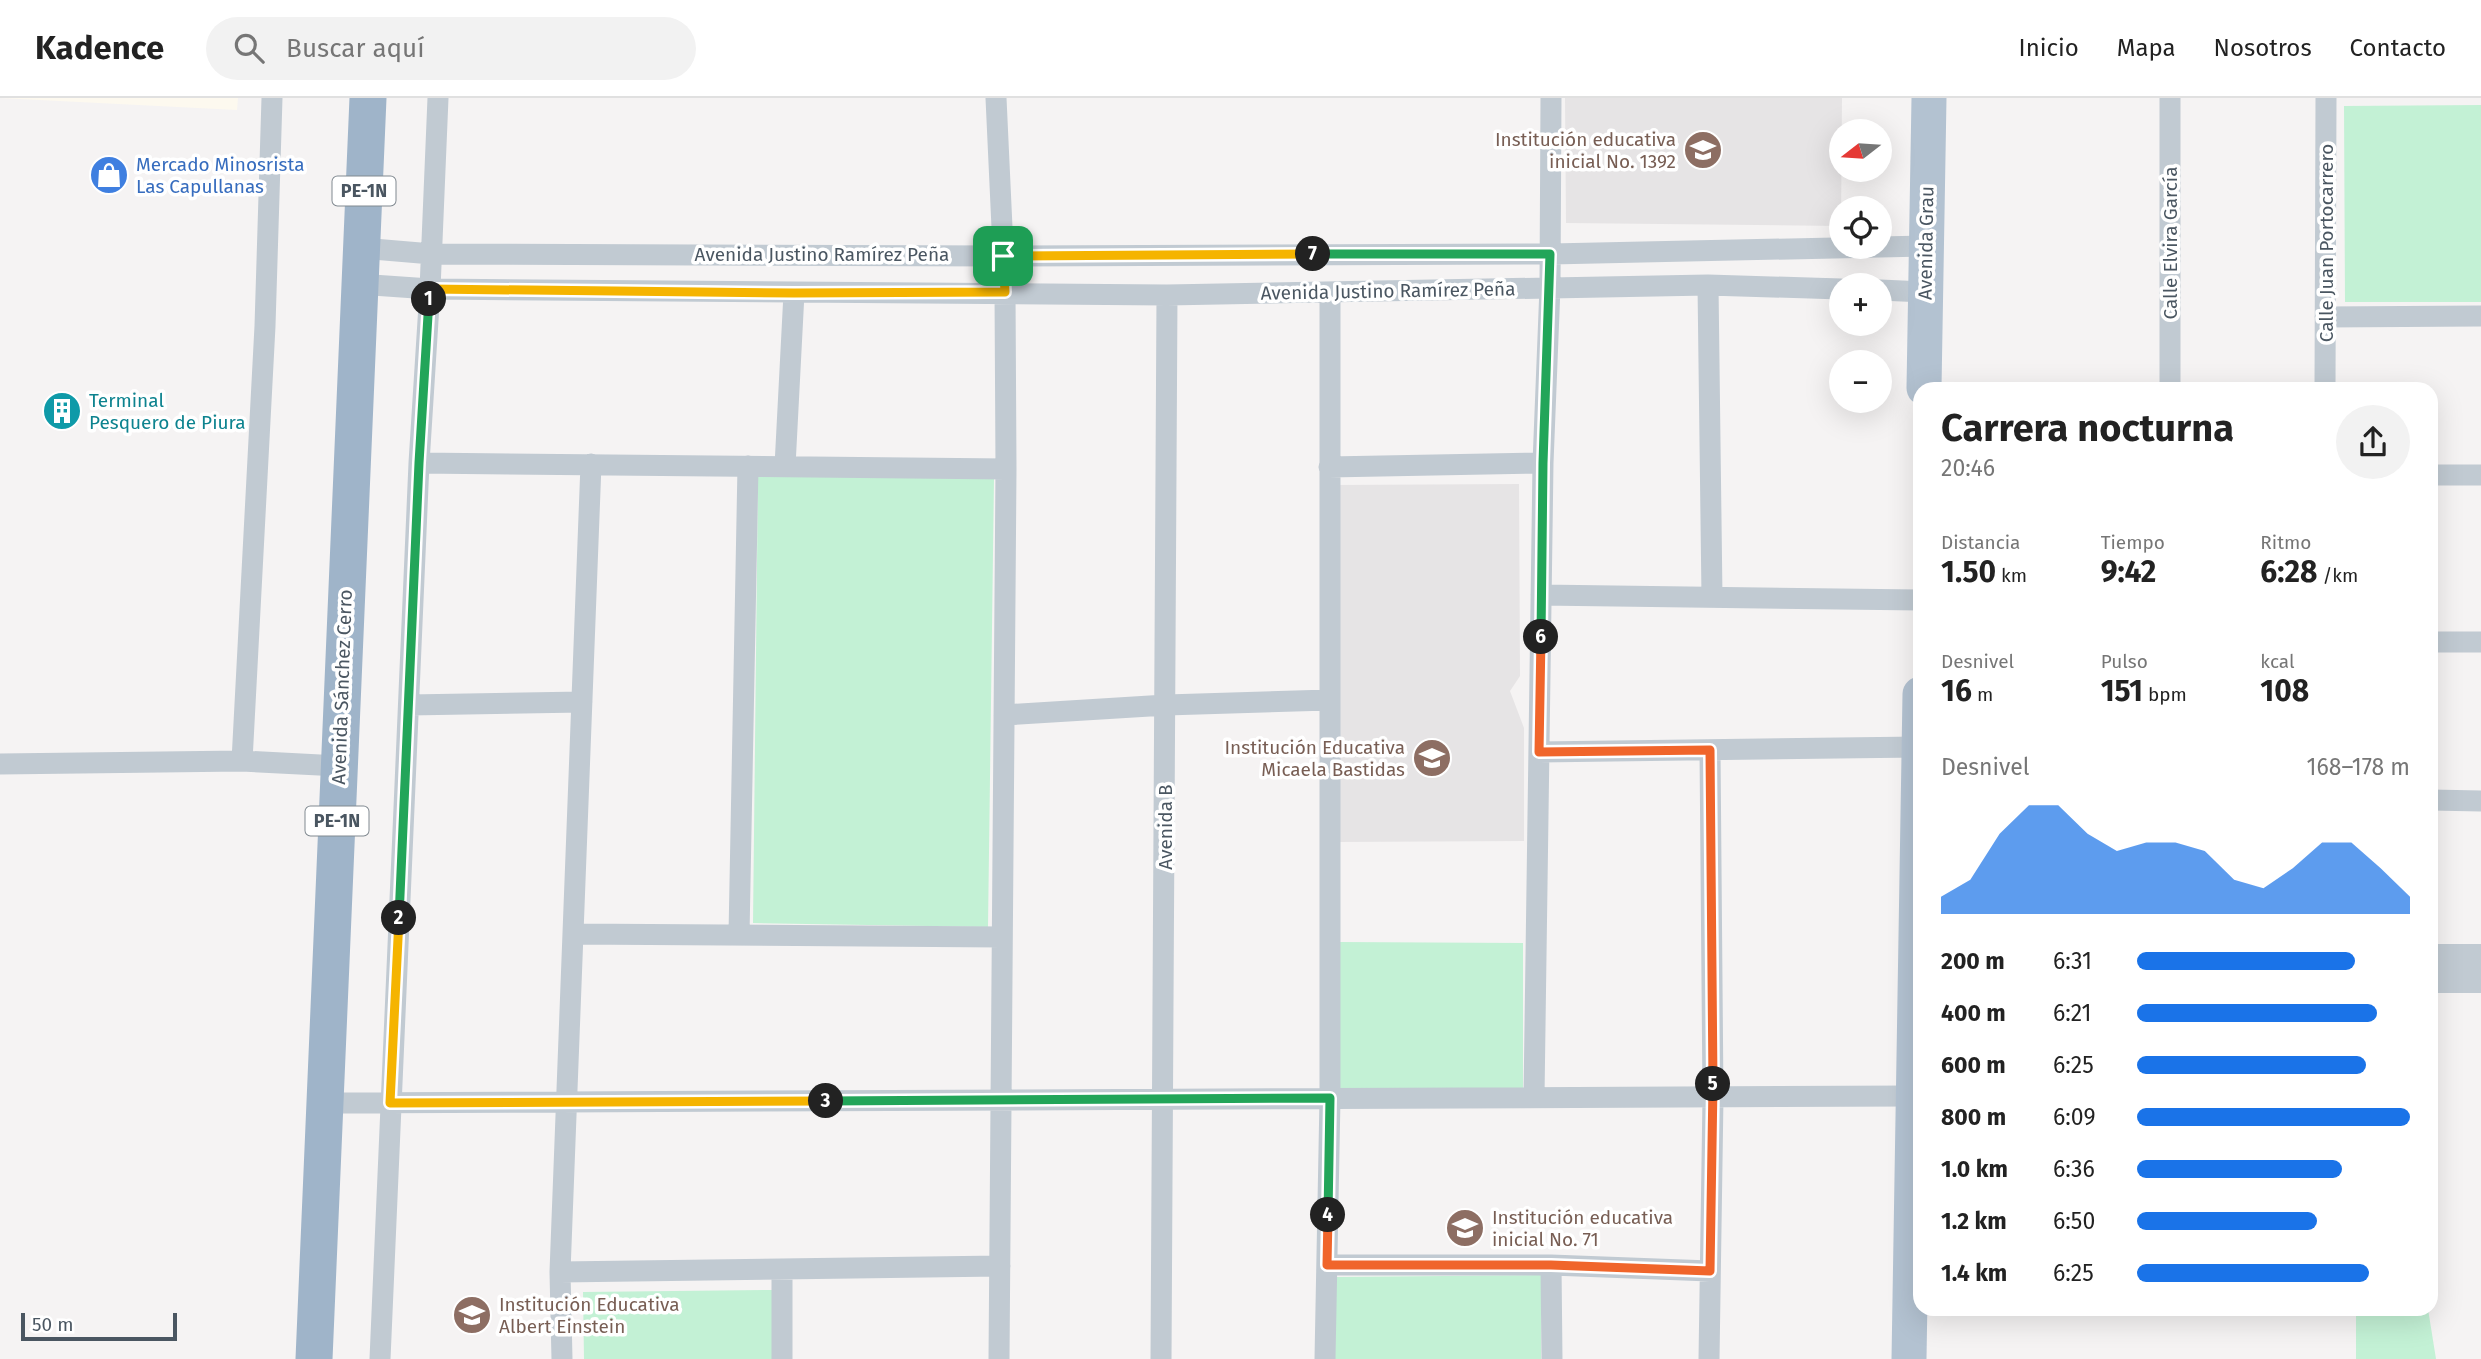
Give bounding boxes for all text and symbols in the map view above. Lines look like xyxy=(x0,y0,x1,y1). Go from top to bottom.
search box xyxy=(206,17,696,80)
text: Kadence xyxy=(35,28,164,68)
icon: search xyxy=(230,29,268,67)
text: Buscar aquí xyxy=(286,33,425,64)
text: Inicio xyxy=(2019,34,2079,62)
text: Mapa xyxy=(2117,34,2176,62)
text: Nosotros xyxy=(2214,34,2312,62)
text: Contacto xyxy=(2350,34,2446,62)
north arrow xyxy=(1829,119,1892,182)
map controls xyxy=(1829,119,1892,413)
place label: Institución educativa inicial No. 1392 xyxy=(1495,128,1676,173)
school or university icon: Institución educativa inicial No. 1392 xyxy=(1682,129,1724,171)
street label: Calle Juan Portocarrero xyxy=(2315,144,2338,342)
place label: Mercado Minosrista Las Capullanas xyxy=(136,153,305,198)
shop icon: Mercado Minosrista Las Capullanas xyxy=(88,154,130,196)
street label: Calle Elvira García xyxy=(2159,166,2182,320)
road number: PE-1N xyxy=(332,176,396,206)
street label: Avenida Grau xyxy=(1914,186,1938,300)
button: locate xyxy=(1829,196,1892,259)
pin xyxy=(973,226,1033,286)
pin: 7 xyxy=(1296,236,1330,272)
icon: arrive xyxy=(984,237,1022,275)
text: 7 xyxy=(1308,242,1317,265)
street label: Avenida Justino Ramírez Peña xyxy=(695,243,949,266)
button: + xyxy=(1829,273,1892,336)
street label: Avenida Justino Ramírez Peña xyxy=(1260,277,1516,305)
pin: 1 xyxy=(412,282,446,316)
text: 1 xyxy=(424,287,433,310)
button: − xyxy=(1829,350,1892,413)
place label: Terminal Pesquero de Piura xyxy=(89,389,246,434)
building icon: Terminal Pesquero de Piura xyxy=(41,390,83,432)
text: Carrera nocturna xyxy=(1941,405,2234,451)
button: share xyxy=(2336,405,2410,479)
text: 20:46 xyxy=(1941,454,1995,482)
text: Distancia xyxy=(1941,531,2020,554)
text: Tiempo xyxy=(2101,531,2165,554)
text: Ritmo xyxy=(2260,531,2311,554)
text: 1.50 xyxy=(1941,554,1996,590)
text: 9:42 xyxy=(2101,554,2156,590)
text: 6:28 xyxy=(2260,554,2317,590)
text: km xyxy=(1996,564,2027,587)
text: /km xyxy=(2317,564,2358,587)
street label: Avenida Sánchez Cerro xyxy=(327,589,357,785)
pin: 6 xyxy=(1524,620,1558,654)
text: 6 xyxy=(1535,625,1546,648)
text: Desnivel xyxy=(1941,650,2014,673)
text: Pulso xyxy=(2101,650,2148,673)
text: kcal xyxy=(2260,650,2295,673)
text: 16 xyxy=(1941,673,1972,709)
text: 151 xyxy=(2101,673,2143,709)
text: 108 xyxy=(2260,673,2309,709)
text: m xyxy=(1972,683,1993,706)
text: bpm xyxy=(2143,683,2187,706)
place label: Institución Educativa Micaela Bastidas xyxy=(1225,736,1405,781)
school or university icon: Institución Educativa Micaela Bastidas xyxy=(1411,737,1453,779)
text: Desnivel xyxy=(1941,753,2030,781)
text: 168–178 m xyxy=(2307,753,2410,781)
street label: Avenida B xyxy=(1154,784,1177,870)
road number: PE-1N xyxy=(306,806,368,836)
pin: 2 xyxy=(382,900,416,936)
text: 2 xyxy=(394,906,403,929)
text: 200 m xyxy=(1941,947,2005,975)
text: 6:31 xyxy=(2053,947,2092,975)
text: 400 m xyxy=(1941,999,2006,1027)
text: 6:21 xyxy=(2053,999,2092,1027)
text: 600 m xyxy=(1941,1051,2006,1079)
text: 6:25 xyxy=(2053,1051,2094,1079)
pin: 5 xyxy=(1696,1066,1730,1102)
text: 5 xyxy=(1707,1072,1718,1095)
pin: 3 xyxy=(808,1084,844,1118)
text: 3 xyxy=(821,1089,830,1112)
text: 800 m xyxy=(1941,1103,2006,1131)
text: 6:09 xyxy=(2053,1103,2095,1131)
text: 1.0 km xyxy=(1941,1155,2008,1183)
text: 6:36 xyxy=(2053,1155,2095,1183)
pin: 4 xyxy=(1310,1198,1346,1232)
text: 4 xyxy=(1322,1203,1333,1226)
place label: Institución educativa inicial No. 71 xyxy=(1492,1206,1673,1251)
school or university icon: Institución educativa inicial No. 71 xyxy=(1444,1207,1486,1249)
text: 1.2 km xyxy=(1941,1207,2007,1235)
text: 6:50 xyxy=(2053,1207,2095,1235)
text: 1.4 km xyxy=(1941,1259,2007,1287)
text: 6:25 xyxy=(2053,1259,2094,1287)
place label: Institución Educativa Albert Einstein xyxy=(499,1293,679,1338)
school or university icon: Institución Educativa Albert Einstein xyxy=(451,1294,493,1336)
scale bar xyxy=(21,1310,177,1342)
text: 50 m xyxy=(32,1313,73,1336)

